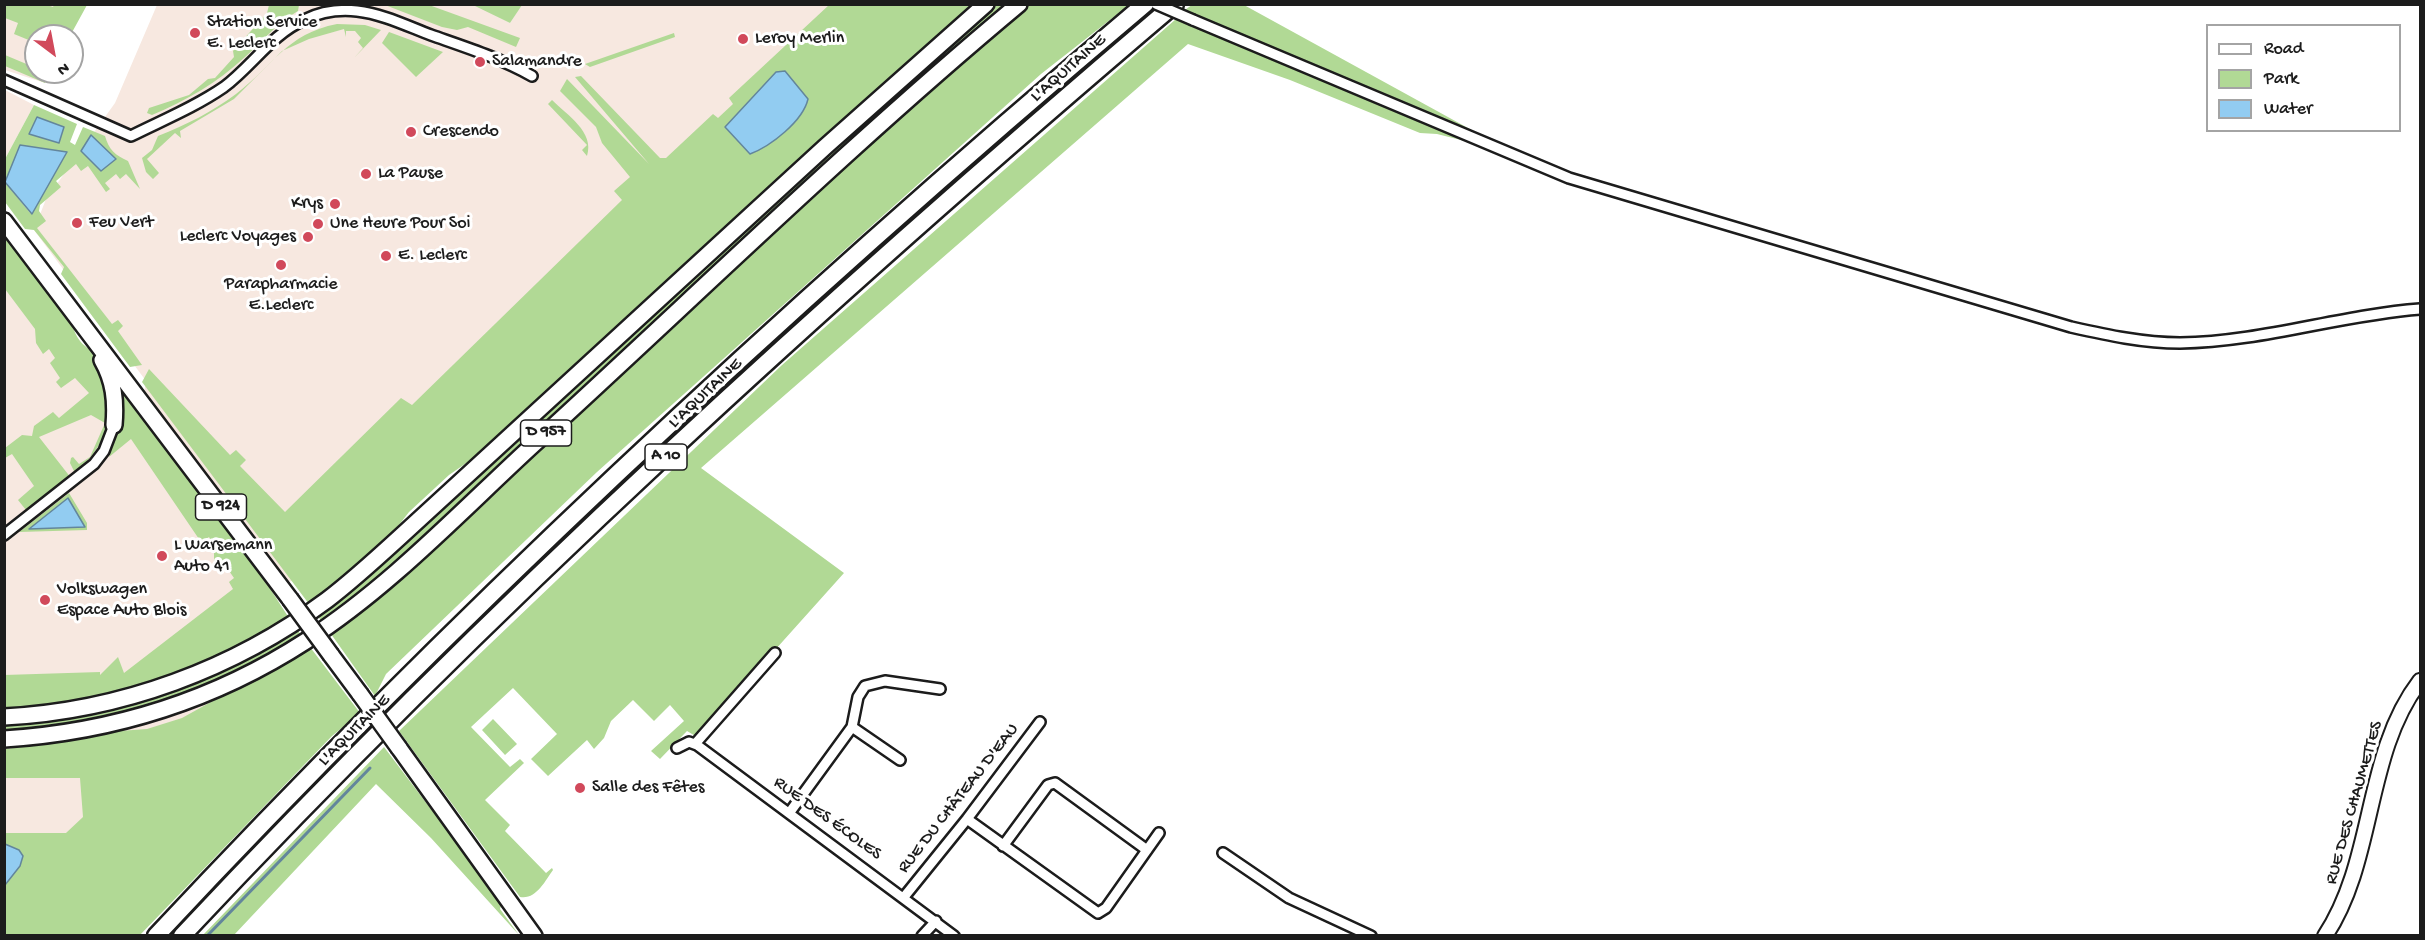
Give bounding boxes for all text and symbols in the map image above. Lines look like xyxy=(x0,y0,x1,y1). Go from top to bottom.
place label: Station Service E. Leclerc xyxy=(207,12,317,54)
north arrow xyxy=(24,24,84,84)
legend xyxy=(2206,24,2401,132)
marker: Station Service E. Leclerc xyxy=(188,26,202,40)
place label: Leroy Merlin xyxy=(755,28,844,50)
street label: L'AQUITAINE xyxy=(1027,30,1111,108)
marker: Leroy Merlin xyxy=(736,32,750,46)
text: Road xyxy=(2264,39,2303,60)
place label: Salamandre xyxy=(492,51,582,73)
marker: Salamandre xyxy=(473,55,487,69)
text: N xyxy=(53,57,72,79)
text: Park xyxy=(2264,69,2298,90)
text: Water xyxy=(2264,99,2312,120)
place label: Crescendo xyxy=(423,121,499,143)
marker: Crescendo xyxy=(404,125,418,139)
place label: La Pause xyxy=(378,163,443,185)
marker: La Pause xyxy=(359,167,373,181)
place label: Krys xyxy=(291,193,323,215)
marker: Krys xyxy=(328,197,342,211)
place label: Feu Vert xyxy=(89,212,153,234)
place label: Une Heure Pour Soi xyxy=(330,213,470,235)
marker: Feu Vert xyxy=(70,216,84,230)
marker: Une Heure Pour Soi xyxy=(311,217,325,231)
place label: Leclerc Voyages xyxy=(180,226,296,248)
marker: Leclerc Voyages xyxy=(301,230,315,244)
place label: E. Leclerc xyxy=(398,245,467,267)
marker: E. Leclerc xyxy=(379,249,393,263)
marker: Parapharmacie E.Leclerc xyxy=(274,258,288,272)
place label: Parapharmacie E.Leclerc xyxy=(224,274,338,316)
street label: L'AQUITAINE xyxy=(664,354,748,434)
road number: D 957 xyxy=(520,420,572,446)
road number: A 10 xyxy=(645,444,687,470)
road number: D 924 xyxy=(196,494,246,520)
place label: L Warsemann Auto 41 xyxy=(174,535,272,578)
marker: L Warsemann Auto 41 xyxy=(155,549,169,563)
place label: Volkswagen Espace Auto Blois xyxy=(57,579,186,622)
marker: Volkswagen Espace Auto Blois xyxy=(38,593,52,607)
street label: L'AQUITAINE xyxy=(314,690,396,772)
street label: RUE DES CHAUMETTES xyxy=(2321,719,2389,887)
street label: RUE DU CHÂTEAU D'EAU xyxy=(894,720,1024,878)
street label: RUE DES ÉCOLES xyxy=(769,772,885,866)
place label: Salle des Fêtes xyxy=(592,777,704,799)
marker: Salle des Fêtes xyxy=(573,781,587,795)

